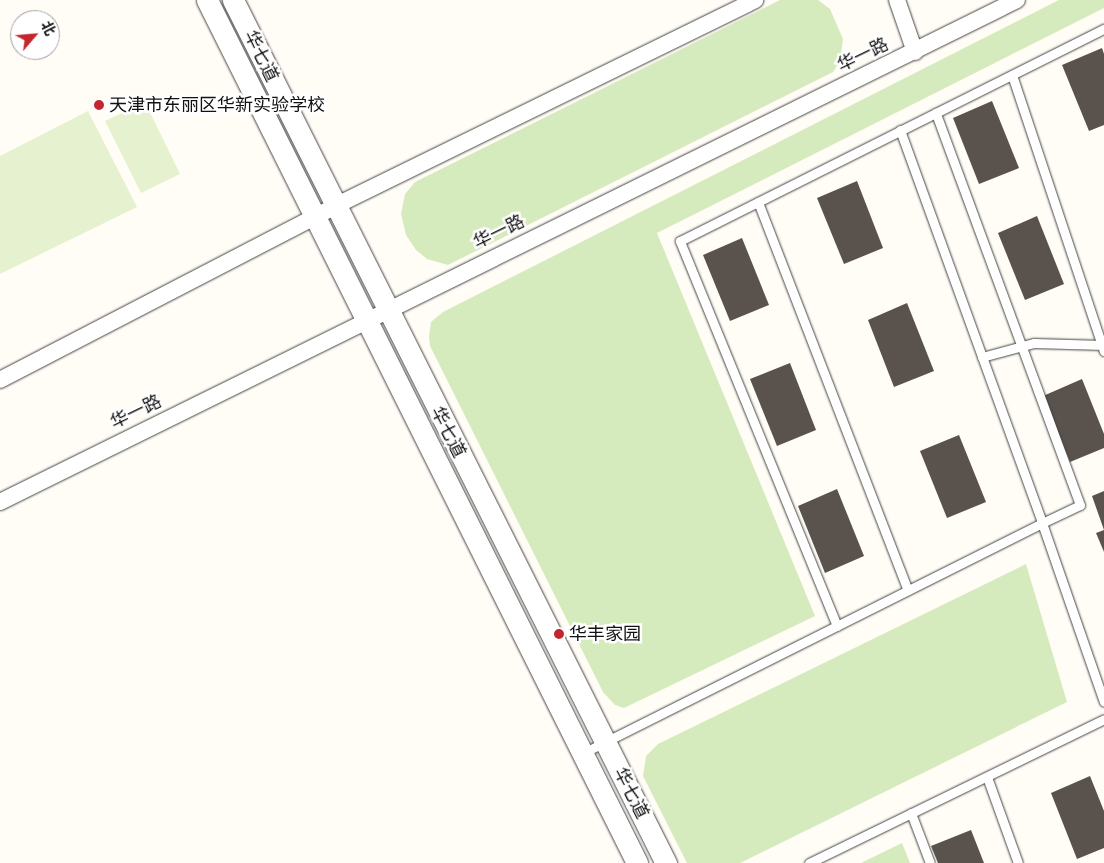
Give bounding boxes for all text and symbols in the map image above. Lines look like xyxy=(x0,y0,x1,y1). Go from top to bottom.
north arrow xyxy=(10,10,60,60)
text: 北 xyxy=(37,18,59,39)
street label: 华七道 xyxy=(239,27,283,85)
street label: 华一路 xyxy=(834,33,892,77)
place label: 天津市东丽区华新实验学校 xyxy=(109,94,325,116)
marker: 天津市东丽区华新实验学校 xyxy=(93,99,105,111)
street label: 华一路 xyxy=(470,210,528,254)
street label: 华一路 xyxy=(107,390,165,434)
street label: 华七道 xyxy=(426,403,470,461)
place label: 华丰家园 xyxy=(569,623,641,645)
marker: 华丰家园 xyxy=(553,628,565,640)
street label: 华七道 xyxy=(609,764,653,822)

